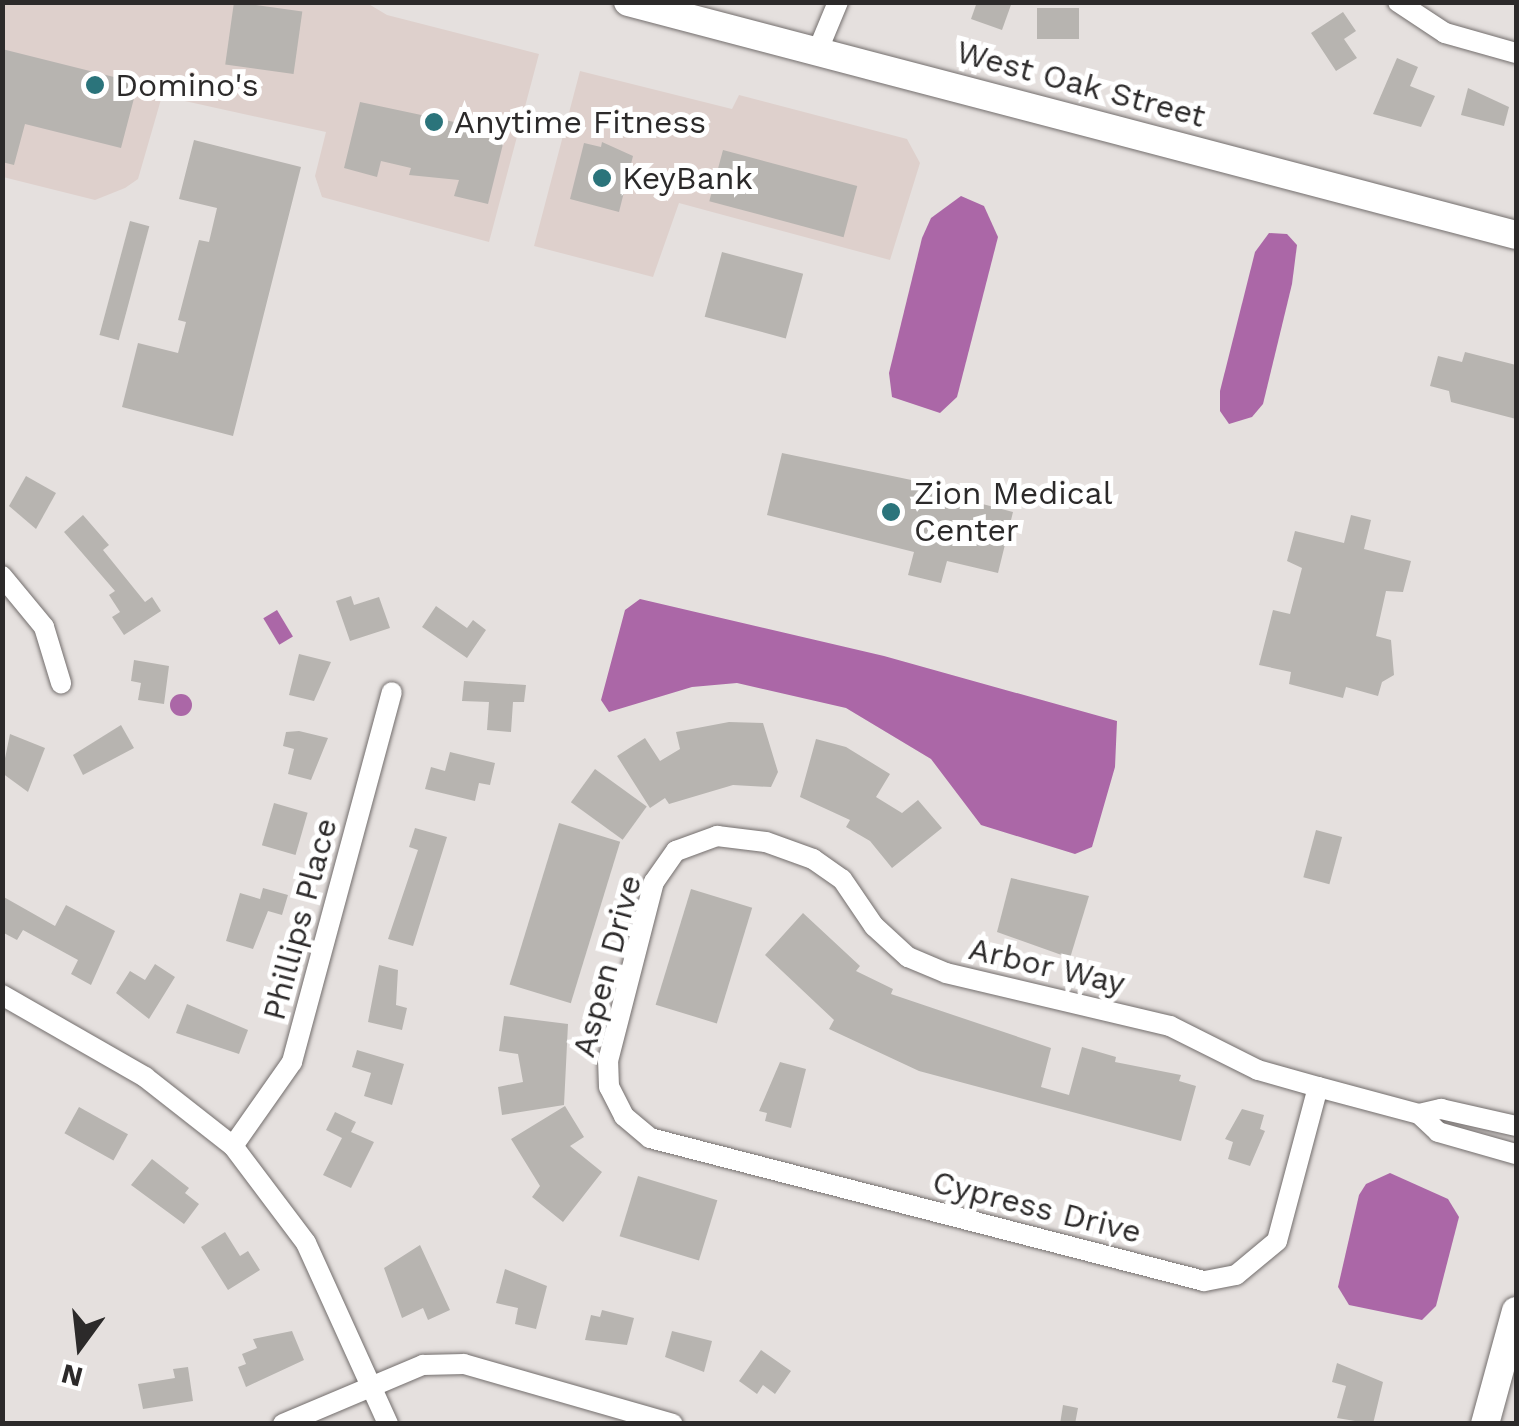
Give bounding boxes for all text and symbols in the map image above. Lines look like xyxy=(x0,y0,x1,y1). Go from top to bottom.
street label: West Oak Street xyxy=(952,32,1210,136)
place label: Domino's xyxy=(115,66,259,104)
marker: Domino's xyxy=(84,74,106,96)
place label: Anytime Fitness xyxy=(454,103,706,141)
marker: Anytime Fitness xyxy=(423,111,445,133)
place label: KeyBank xyxy=(622,159,753,197)
marker: KeyBank xyxy=(591,167,613,189)
place label: Zion Medical Center xyxy=(914,475,1113,550)
marker: Zion Medical Center xyxy=(878,499,904,525)
street label: Phillips Place xyxy=(255,814,345,1024)
street label: Aspen Drive xyxy=(564,871,650,1061)
street label: Arbor Way xyxy=(964,929,1130,1003)
street label: Cypress Drive xyxy=(929,1163,1145,1251)
north arrow xyxy=(30,1296,130,1396)
text: N xyxy=(58,1357,86,1394)

